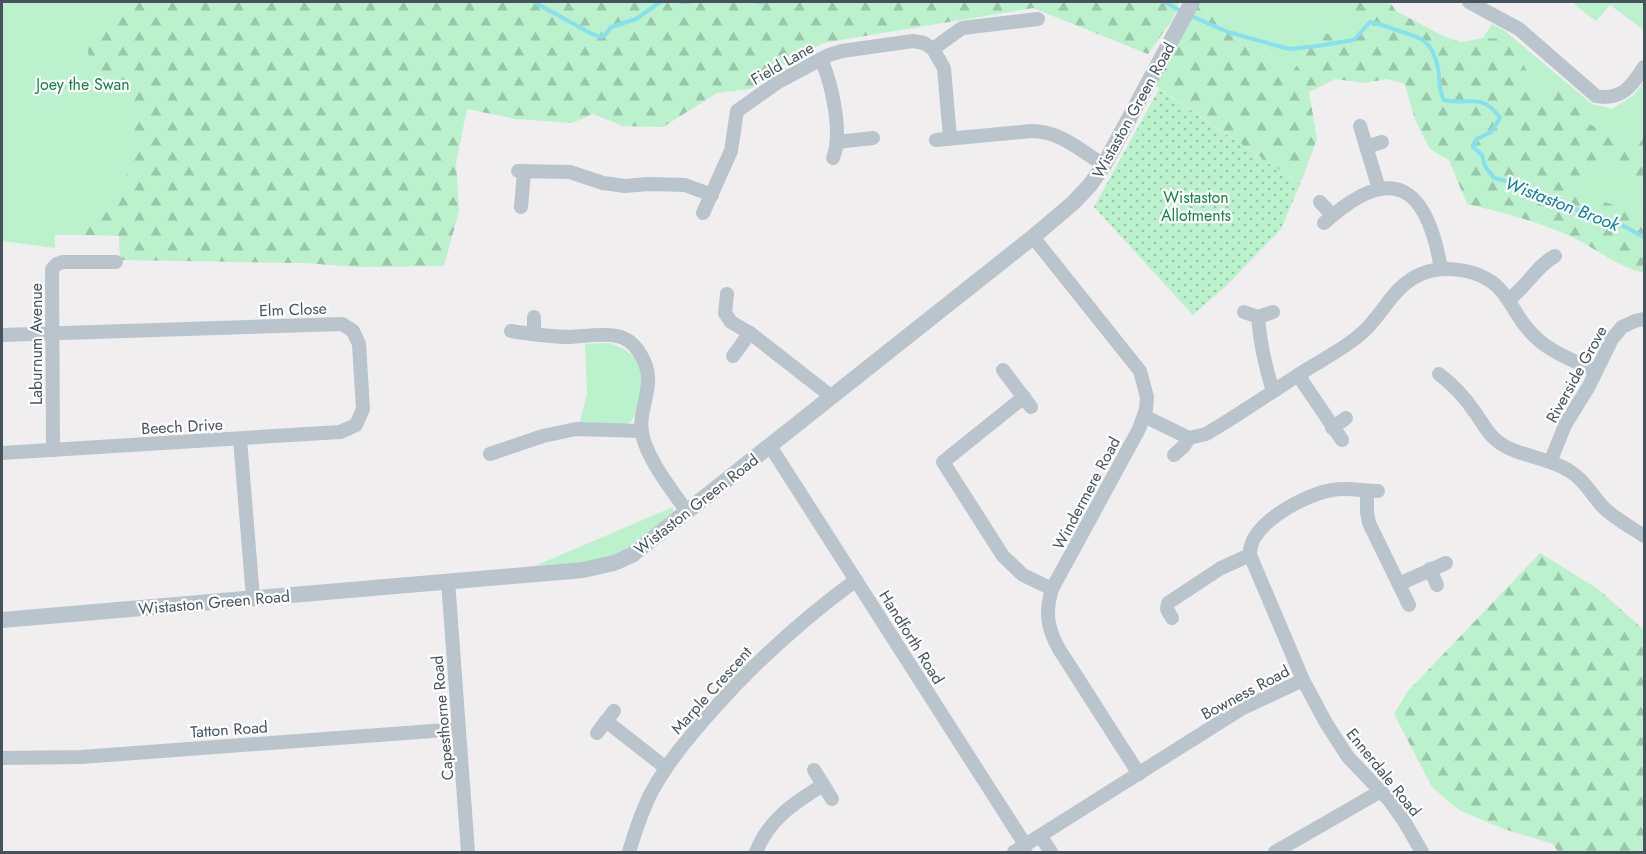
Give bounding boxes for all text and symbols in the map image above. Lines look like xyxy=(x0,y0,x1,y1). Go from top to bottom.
street label: Field Lane xyxy=(746,36,818,91)
street label: Wistaston Green Road xyxy=(1087,38,1180,182)
park label: Joey the Swan xyxy=(34,73,130,96)
water label: Wistaston Brook xyxy=(1501,170,1624,238)
park label: Wistaston Allotments xyxy=(1161,186,1231,227)
street label: Laburnum Avenue xyxy=(25,283,48,405)
street label: Elm Close xyxy=(259,297,327,322)
street label: Riverside Grove xyxy=(1540,322,1613,427)
street label: Beech Drive xyxy=(141,413,223,440)
street label: Windermere Road xyxy=(1047,433,1126,554)
street label: Wistaston Green Road xyxy=(629,449,763,560)
street label: Wistaston Green Road xyxy=(137,584,291,621)
street label: Handforth Road xyxy=(873,586,950,689)
street label: Marple Crescent xyxy=(666,641,757,739)
street label: Capesthorne Road xyxy=(426,655,459,781)
street label: Bowness Road xyxy=(1197,659,1294,725)
street label: Tatton Road xyxy=(189,715,269,744)
street label: Ennerdale Road xyxy=(1341,723,1426,821)

